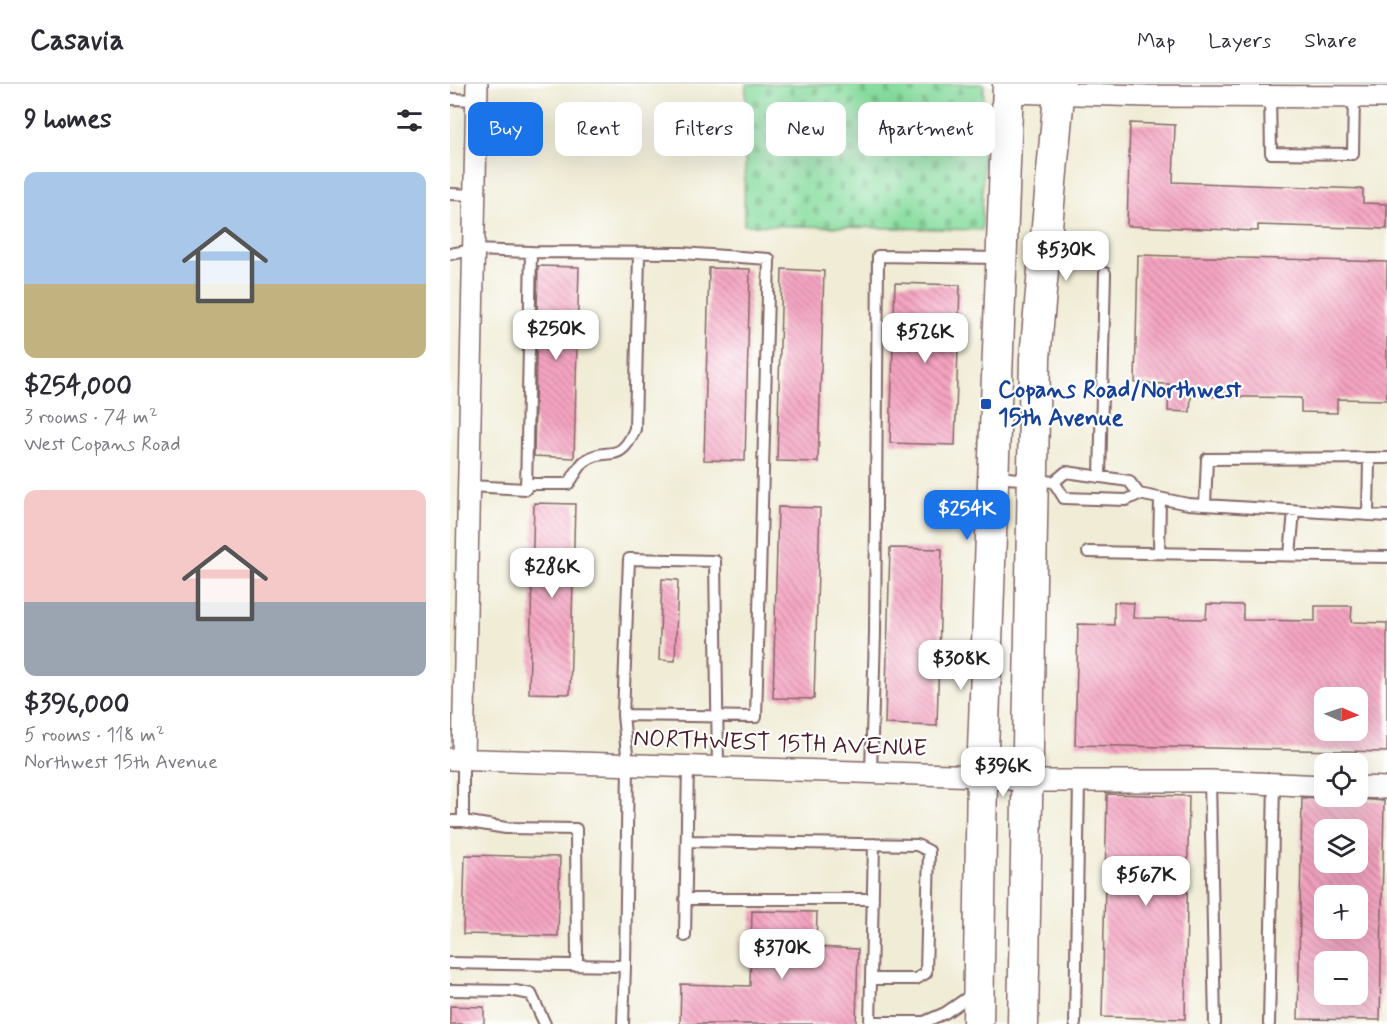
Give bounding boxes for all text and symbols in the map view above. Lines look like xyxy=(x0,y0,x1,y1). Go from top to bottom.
text: Casavia xyxy=(30,23,124,60)
text: Map xyxy=(1137,27,1175,55)
text: Layers xyxy=(1208,27,1271,55)
text: Share xyxy=(1304,27,1357,55)
chip: Buy xyxy=(468,102,543,156)
chip: Rent xyxy=(555,102,642,156)
chip: Filters xyxy=(654,102,754,156)
chip: New xyxy=(766,102,846,156)
chip: Apartment xyxy=(858,102,995,156)
text: 9 homes xyxy=(24,103,112,137)
icon: filters xyxy=(393,104,426,137)
icon: home xyxy=(171,211,279,319)
pin: $530K xyxy=(1024,231,1108,282)
text: $530K xyxy=(1037,237,1095,264)
pin: $250K xyxy=(514,310,598,361)
pin: $526K xyxy=(883,313,967,364)
text: $250K xyxy=(527,316,585,343)
text: $526K xyxy=(896,319,954,346)
text: $254,000 xyxy=(24,370,132,404)
place label: Copans Road/Northwest 15th Avenue xyxy=(998,375,1242,434)
marker: Copans Road/Northwest 15th Avenue xyxy=(979,397,993,411)
text: 3 rooms · 74 m² xyxy=(24,404,158,431)
text: West Copans Road xyxy=(24,431,181,458)
pin: $254K xyxy=(925,490,1009,541)
text: $254K xyxy=(938,496,996,523)
icon: home xyxy=(171,529,279,637)
pin: $286K xyxy=(510,548,594,599)
text: $286K xyxy=(524,554,580,581)
pin: $308K xyxy=(919,640,1003,691)
text: $308K xyxy=(932,646,990,673)
north arrow xyxy=(1314,687,1368,741)
map controls xyxy=(1314,687,1368,1005)
text: $396,000 xyxy=(24,688,129,722)
text: 5 rooms · 118 m² xyxy=(24,722,165,749)
street label: NORTHWEST 15TH AVENUE xyxy=(633,723,927,765)
pin: $396K xyxy=(961,747,1045,798)
text: Northwest 15th Avenue xyxy=(24,749,218,776)
text: $396K xyxy=(975,753,1031,780)
button: locate xyxy=(1314,753,1368,807)
button: layers xyxy=(1314,819,1368,873)
pin: $567K xyxy=(1104,856,1188,907)
text: $567K xyxy=(1116,862,1176,889)
button: + xyxy=(1314,885,1368,939)
pin: $370K xyxy=(740,929,824,980)
text: $370K xyxy=(754,935,811,962)
button: − xyxy=(1314,951,1368,1005)

